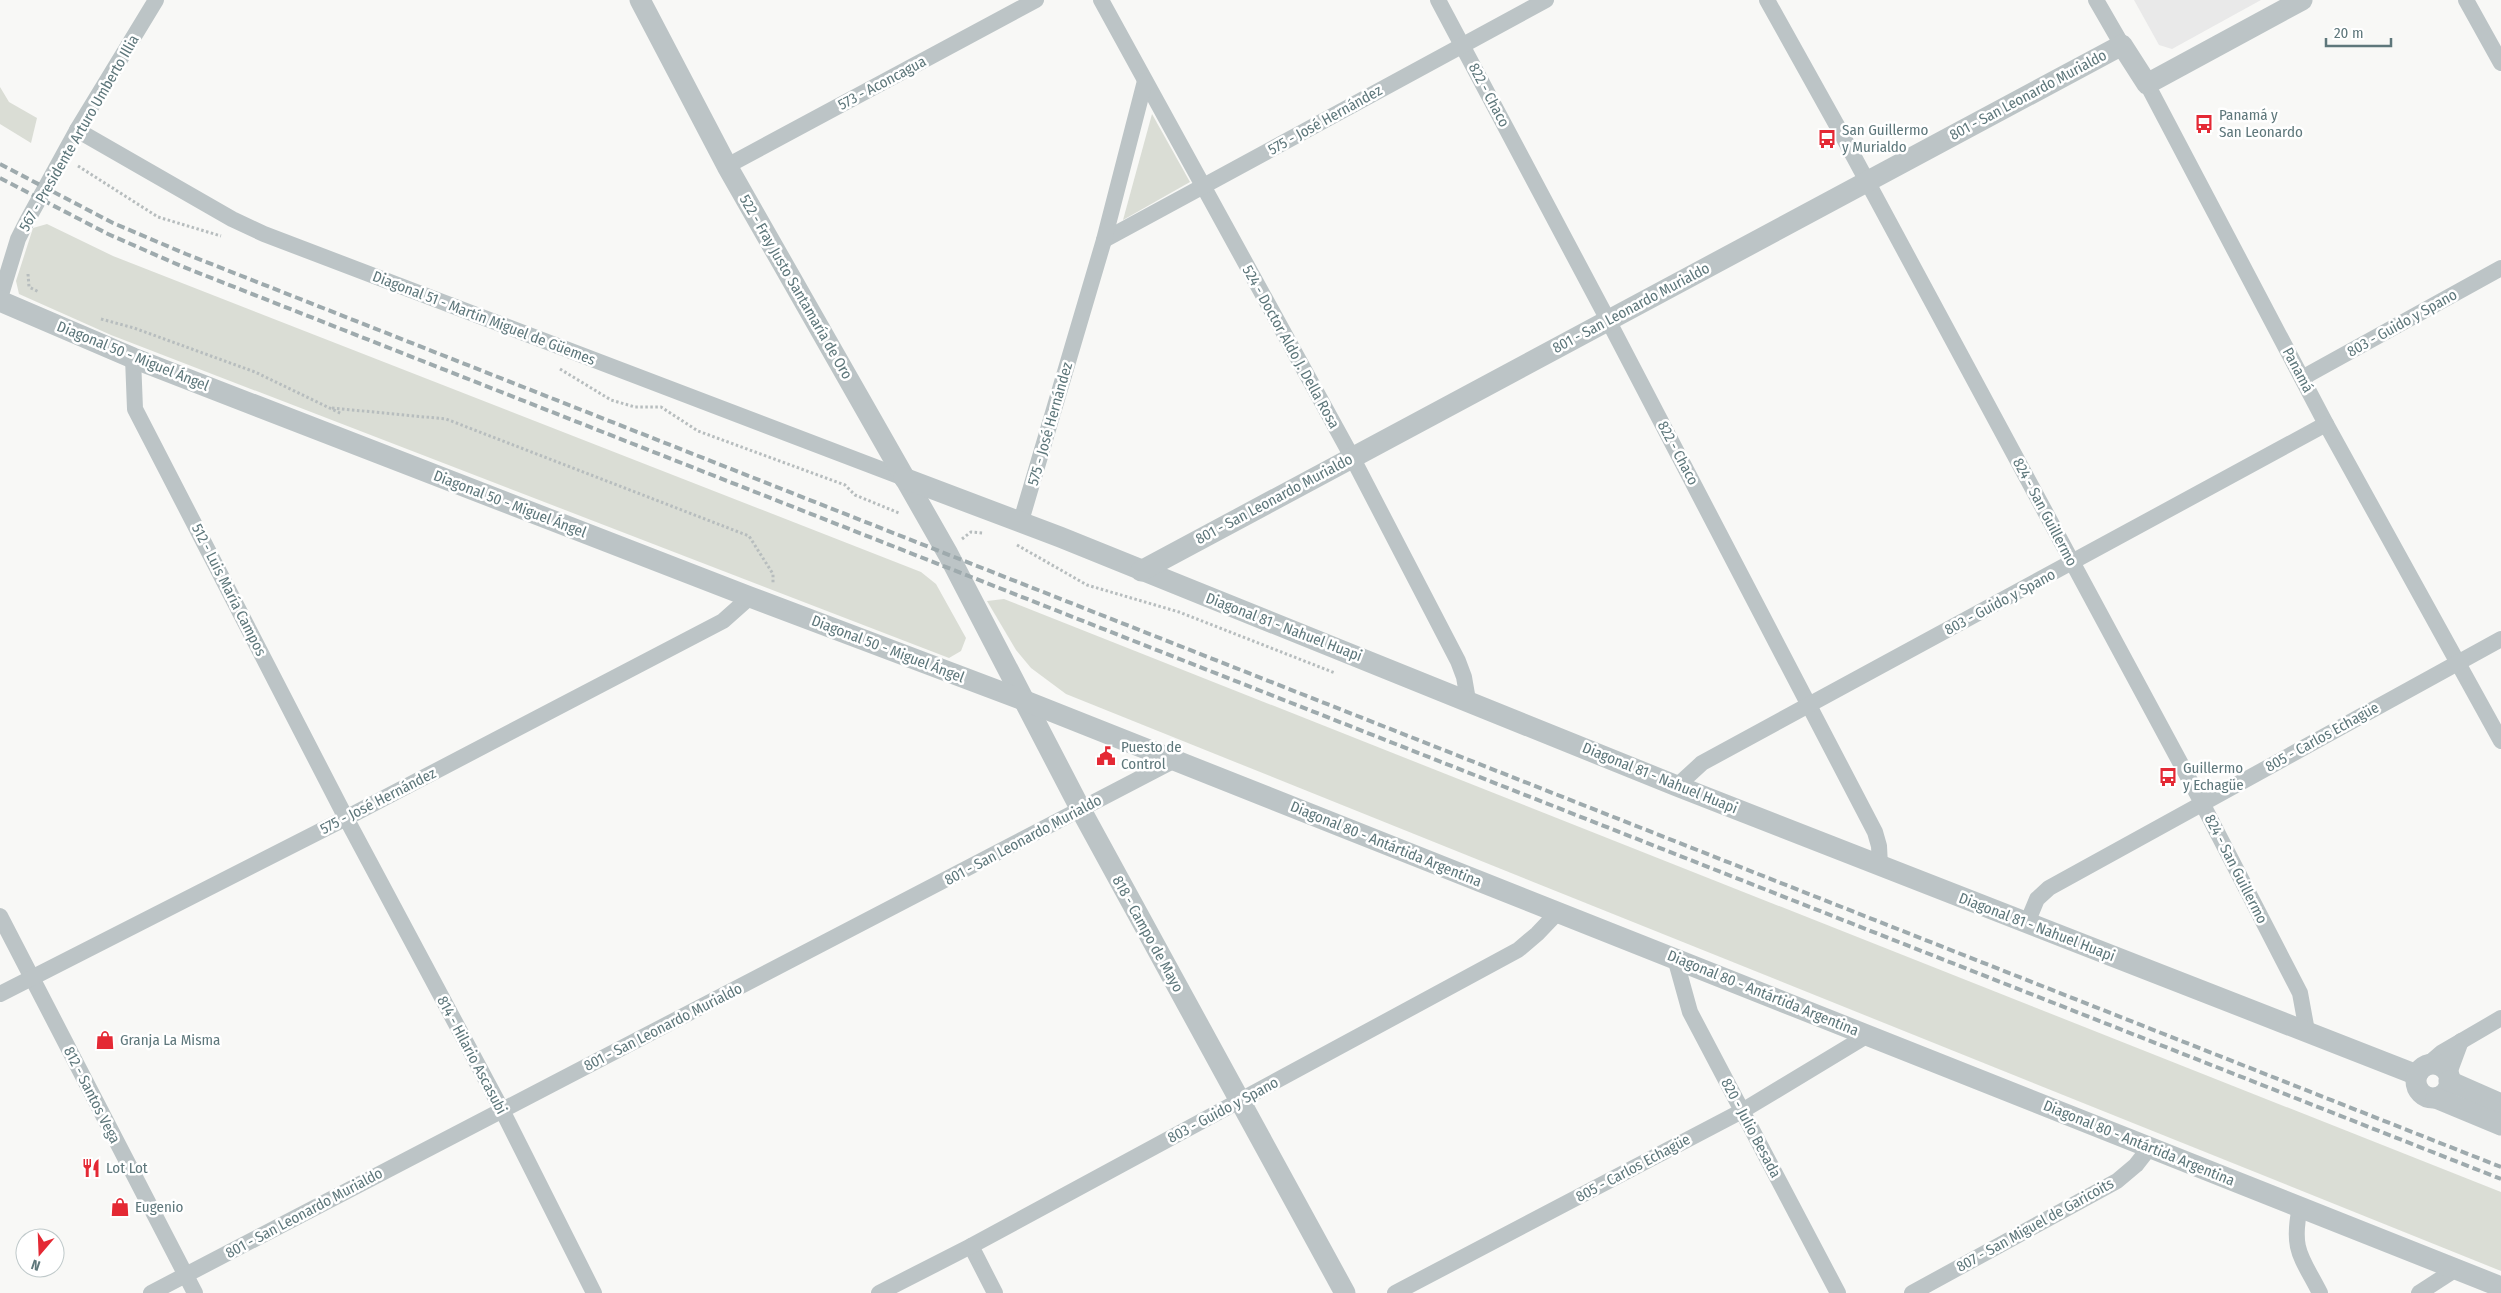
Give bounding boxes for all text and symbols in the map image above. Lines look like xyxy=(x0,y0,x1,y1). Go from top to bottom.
scale bar xyxy=(2326,15,2391,47)
text: 20 m xyxy=(2334,24,2364,42)
street label: 567 - Presidente Arturo Umberto Illia xyxy=(15,32,143,234)
street label: 801 - San Leonardo Murialdo xyxy=(1946,46,2110,144)
street label: 573 - Aconcagua xyxy=(835,52,929,114)
street label: 822 - Chaco xyxy=(1465,60,1513,130)
street label: 575 - José Hernández xyxy=(1265,81,1385,159)
place label: Panamá y San Leonardo xyxy=(2219,106,2303,141)
bus stop icon: Panamá y San Leonardo xyxy=(2193,113,2215,135)
place label: San Guillermo y Murialdo xyxy=(1842,121,1928,156)
bus stop icon: San Guillermo y Murialdo xyxy=(1816,128,1838,150)
street label: 522 - Fray Justo Santamaría de Oro xyxy=(736,192,856,382)
street label: 801 - San Leonardo Murialdo xyxy=(1549,259,1713,357)
street label: 524 - Doctor Aldo J. Della Rosa xyxy=(1239,262,1343,432)
street label: Diagonal 51 - Martín Miguel de Güemes xyxy=(370,267,598,369)
street label: 803 - Guido y Spano xyxy=(2344,285,2460,361)
street label: Diagonal 50 - Miguel Ángel xyxy=(54,317,212,395)
street label: Panamá xyxy=(2279,344,2317,396)
street label: 575 - José Hernández xyxy=(1024,360,1076,488)
street label: 822 - Chaco xyxy=(1654,418,1702,488)
street label: 801 - San Leonardo Murialdo xyxy=(1192,450,1356,548)
street label: 824 - San Guillermo xyxy=(2009,455,2081,569)
street label: Diagonal 50 - Miguel Ángel xyxy=(431,467,589,542)
street label: 512 - Luis María Campos xyxy=(188,521,270,659)
street label: 803 - Guido y Spano xyxy=(1942,565,2059,639)
street label: Diagonal 81 - Nahuel Huapi xyxy=(1203,589,1365,665)
street label: Diagonal 50 - Miguel Ángel xyxy=(809,612,967,687)
street label: 805 - Carlos Echagüe xyxy=(2262,698,2382,776)
place label: Puesto de Control xyxy=(1121,738,1182,773)
street label: Diagonal 81 - Nahuel Huapi xyxy=(1580,739,1740,817)
public building icon: Puesto de Control xyxy=(1095,745,1117,767)
place label: Guillermo y Echagüe xyxy=(2183,759,2244,794)
street label: 575 - José Hernández xyxy=(317,764,439,838)
bus stop icon: Guillermo y Echagüe xyxy=(2157,766,2179,788)
street label: 801 - San Leonardo Murialdo xyxy=(941,791,1105,889)
street label: Diagonal 80 - Antártida Argentina xyxy=(1288,797,1484,891)
street label: 824 - San Guillermo xyxy=(2201,811,2271,927)
street label: 818 - Campo de Mayo xyxy=(1109,873,1187,995)
street label: Diagonal 81 - Nahuel Huapi xyxy=(1956,889,2118,965)
street label: Diagonal 80 - Antártida Argentina xyxy=(1665,946,1861,1040)
street label: 801 - San Leonardo Murialdo xyxy=(581,979,745,1075)
street label: 814 - Hilario Ascasubi xyxy=(433,993,511,1117)
shop icon: Granja La Misma xyxy=(94,1029,116,1051)
place label: Granja La Misma xyxy=(120,1031,220,1049)
street label: 812 - Santos Vega xyxy=(60,1044,124,1146)
street label: 803 - Guido y Spano xyxy=(1165,1073,1282,1147)
street label: 820 - Julio Besada xyxy=(1717,1075,1785,1181)
street label: Diagonal 80 - Antártida Argentina xyxy=(2041,1096,2237,1190)
street label: 805 - Carlos Echagüe xyxy=(1573,1130,1693,1206)
restaurant icon: Lot Lot xyxy=(80,1157,102,1179)
place label: Lot Lot xyxy=(106,1159,148,1177)
street label: 801 - San Leonardo Murialdo xyxy=(222,1164,386,1262)
street label: 807 - San Miguel de Garicoits xyxy=(1953,1174,2117,1276)
shop icon: Eugenio xyxy=(109,1196,131,1218)
place label: Eugenio xyxy=(135,1198,184,1216)
north arrow xyxy=(15,1228,65,1278)
text: N xyxy=(29,1255,43,1274)

